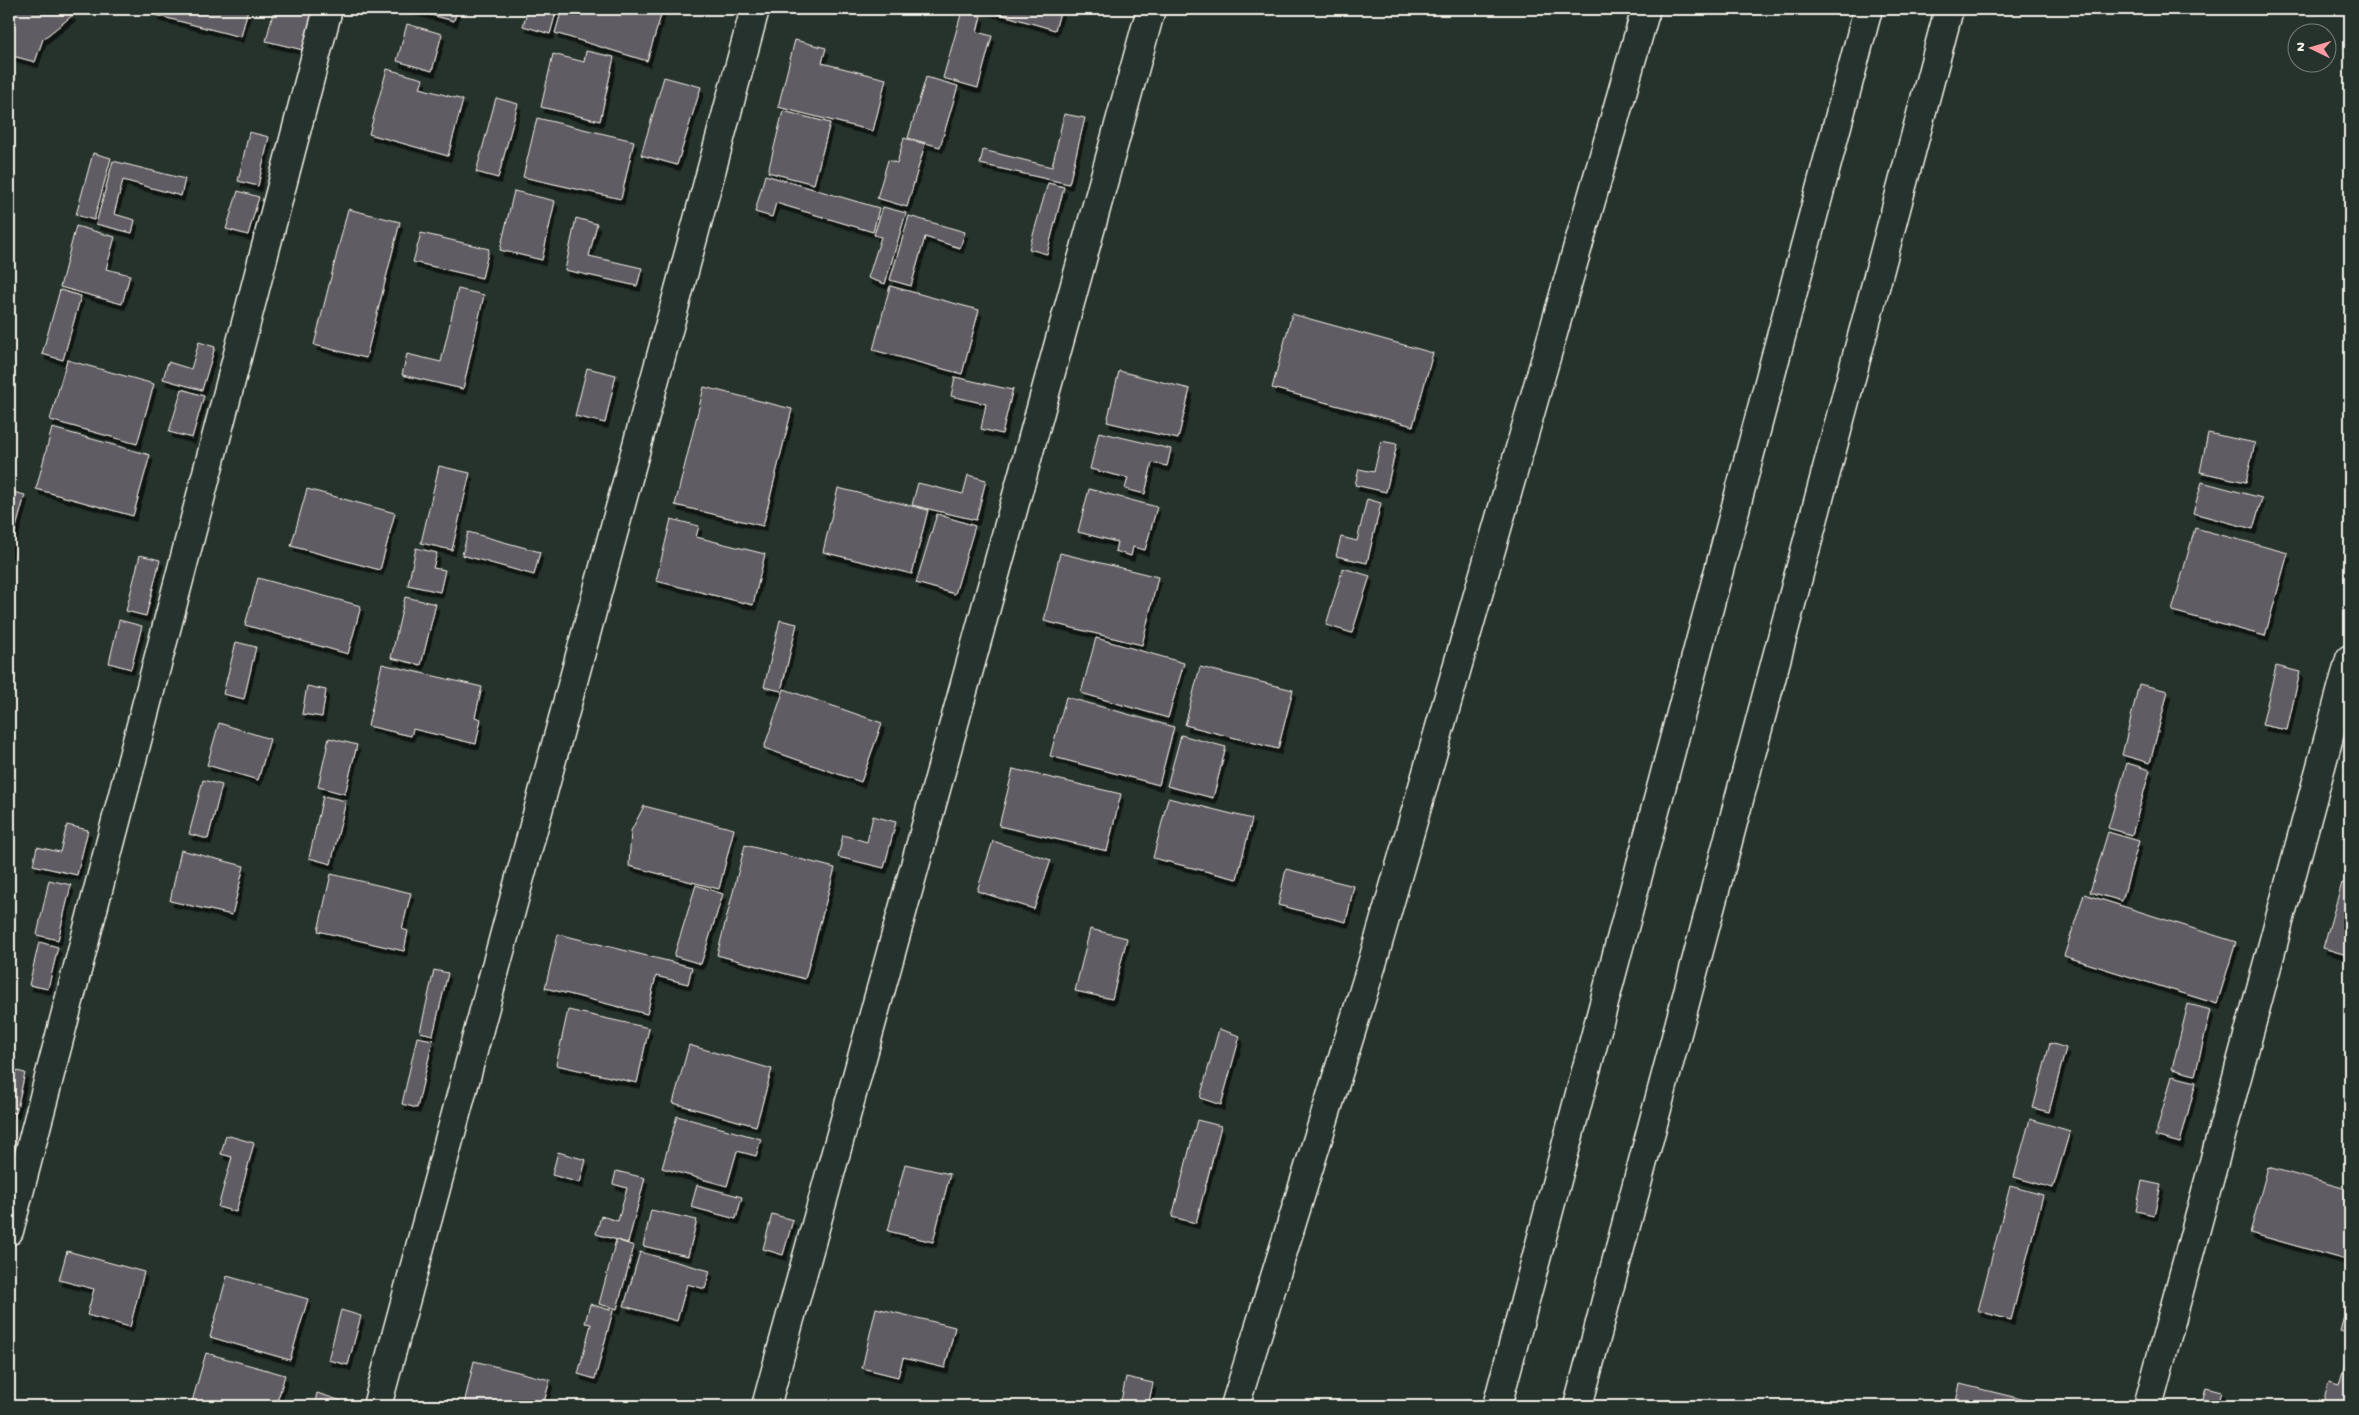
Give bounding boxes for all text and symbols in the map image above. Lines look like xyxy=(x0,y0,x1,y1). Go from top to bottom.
north arrow xyxy=(2286,22,2336,72)
text: N xyxy=(2293,42,2310,52)

